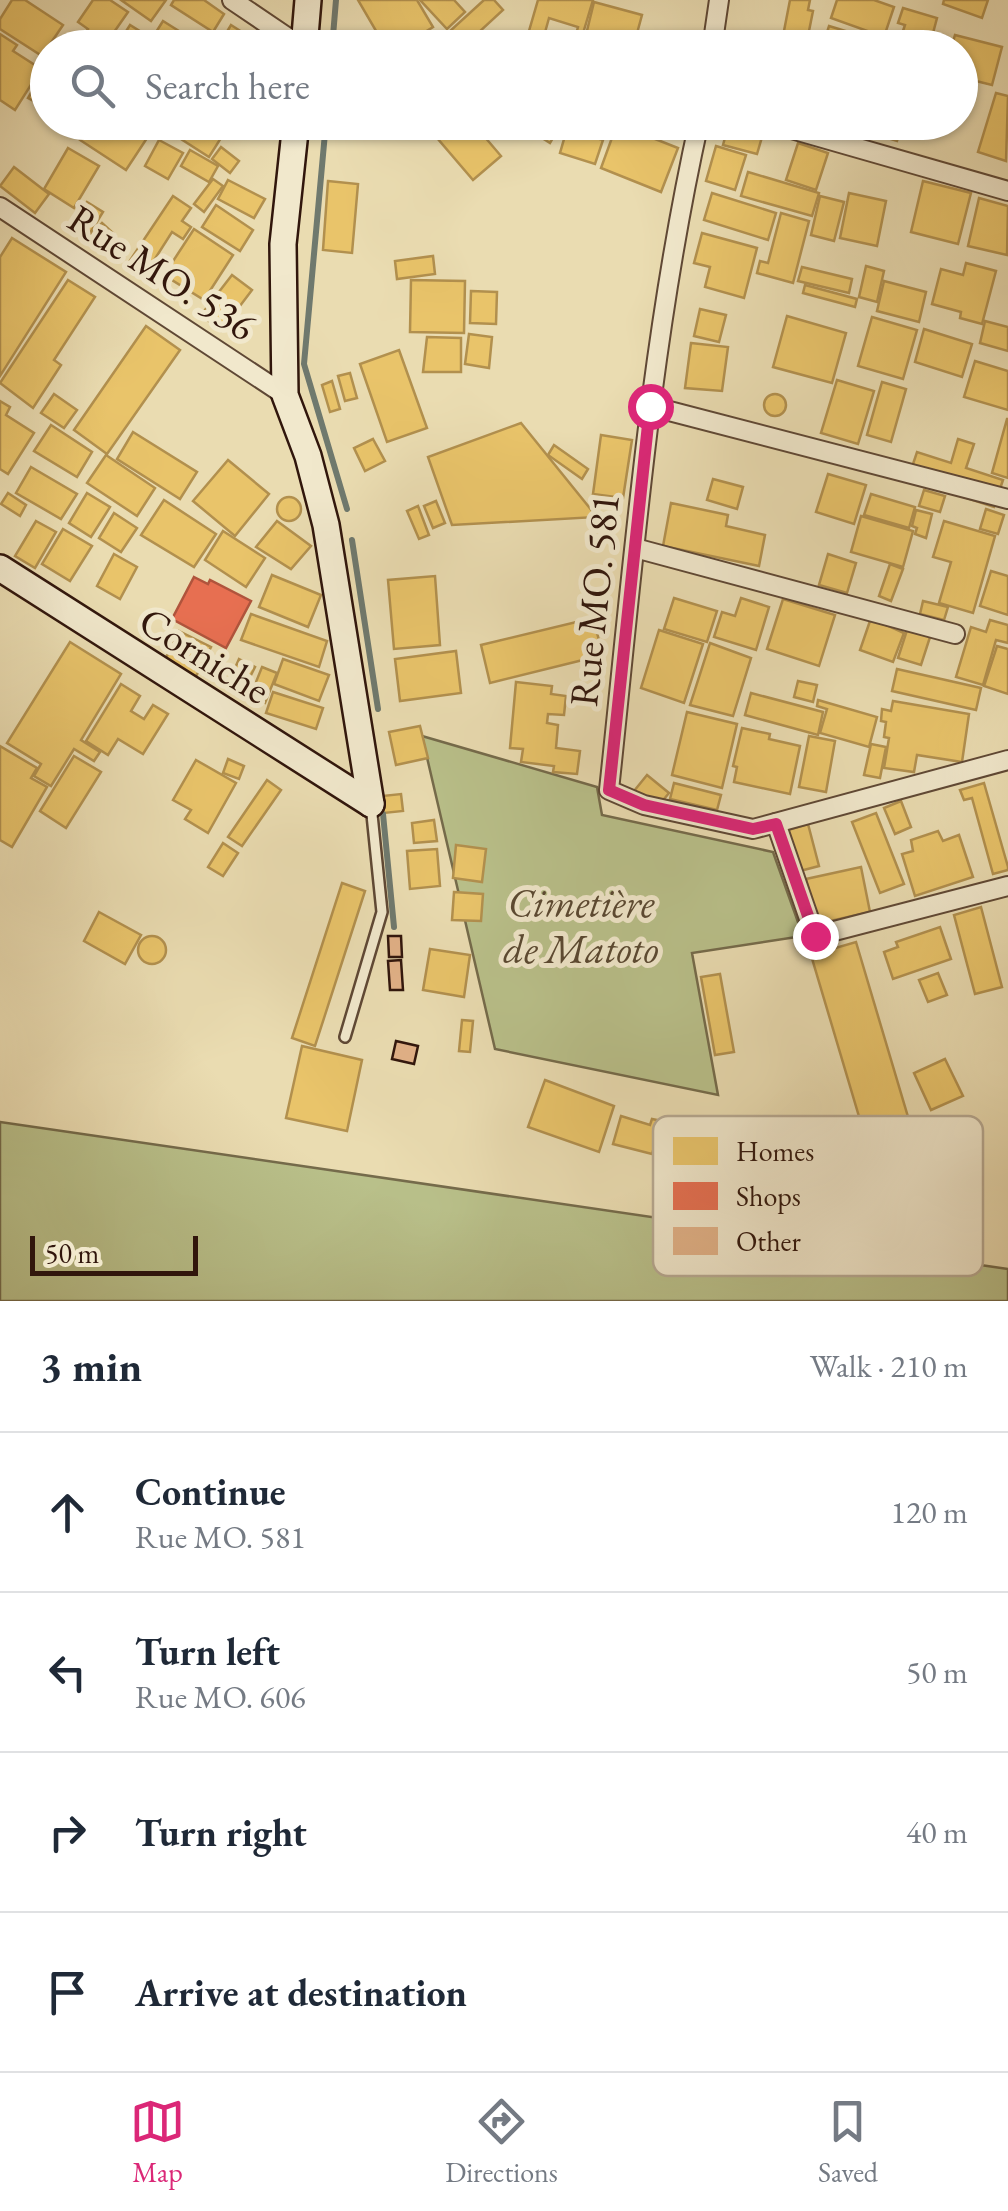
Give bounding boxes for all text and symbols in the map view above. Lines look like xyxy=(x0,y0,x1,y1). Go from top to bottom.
search box xyxy=(30,30,978,140)
icon: search xyxy=(65,58,120,113)
text: Search here xyxy=(145,61,310,110)
street label: Rue MO. 536 xyxy=(58,192,266,352)
route start xyxy=(628,384,674,430)
street label: Rue MO. 581 xyxy=(557,491,631,709)
street label: Corniche xyxy=(130,595,280,715)
park label: Cimetière de Matoto xyxy=(503,877,659,975)
route end xyxy=(793,914,839,960)
legend xyxy=(653,1116,983,1276)
text: Homes xyxy=(736,1133,814,1169)
text: Shops xyxy=(736,1178,801,1214)
text: Other xyxy=(736,1223,801,1259)
scale bar xyxy=(30,1231,198,1276)
text: 50 m xyxy=(45,1235,99,1271)
text: 3 min xyxy=(40,1339,142,1394)
text: Walk · 210 m xyxy=(810,1345,968,1387)
text: Continue xyxy=(135,1467,286,1516)
icon: ahead xyxy=(40,1485,95,1540)
text: 120 m xyxy=(891,1491,968,1533)
text: Rue MO. 581 xyxy=(135,1516,306,1558)
text: Turn left xyxy=(135,1627,280,1676)
icon: left xyxy=(40,1645,95,1700)
text: 50 m xyxy=(906,1651,968,1693)
text: Rue MO. 606 xyxy=(135,1676,306,1718)
icon: right xyxy=(40,1805,95,1860)
text: Turn right xyxy=(135,1808,307,1857)
text: 40 m xyxy=(906,1811,968,1853)
icon: arrive xyxy=(40,1965,95,2020)
text: Arrive at destination xyxy=(135,1968,467,2017)
tab: Map xyxy=(130,2094,185,2190)
tab: Directions xyxy=(445,2094,558,2190)
tab: Saved xyxy=(818,2094,878,2190)

